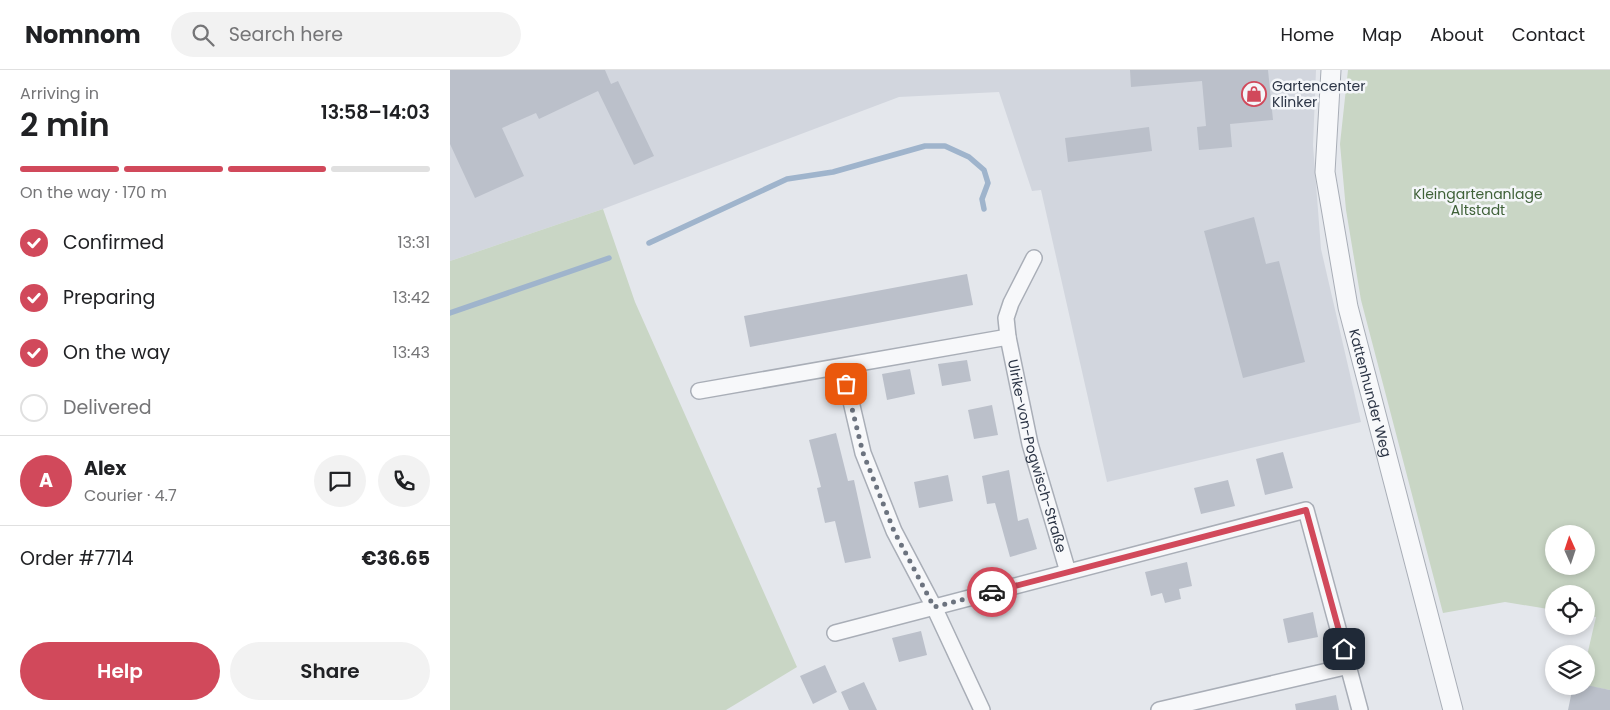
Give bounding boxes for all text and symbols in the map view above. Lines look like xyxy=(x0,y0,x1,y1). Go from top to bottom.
search box xyxy=(171,12,521,57)
text: Nomnom xyxy=(25,18,141,51)
icon: search xyxy=(189,21,217,49)
text: Search here xyxy=(229,21,343,48)
text: Home xyxy=(1280,22,1334,47)
text: Map xyxy=(1362,22,1402,47)
text: About xyxy=(1430,22,1484,47)
text: Contact xyxy=(1512,22,1585,47)
place label: Gartencenter Klinker xyxy=(1272,76,1365,112)
shop icon: Gartencenter Klinker xyxy=(1241,81,1267,107)
text: Arriving in xyxy=(20,82,99,105)
text: 13:58–14:03 xyxy=(321,99,430,126)
text: 2 min xyxy=(20,102,110,147)
text: On the way · 170 m xyxy=(20,181,167,204)
park label: Kleingartenanlage Altstadt xyxy=(1413,184,1543,220)
icon: check xyxy=(20,229,48,257)
text: Confirmed xyxy=(63,229,164,256)
text: 13:31 xyxy=(398,231,430,254)
icon: check xyxy=(20,284,48,312)
text: Preparing xyxy=(63,284,155,311)
text: 13:42 xyxy=(393,286,430,309)
street label: Kattenhunder Weg xyxy=(1344,327,1397,459)
icon: check xyxy=(20,339,48,367)
text: On the way xyxy=(63,339,170,366)
text: 13:43 xyxy=(393,341,430,364)
street label: Ulrike-von-Pogwisch-Straße xyxy=(1003,358,1072,555)
pin xyxy=(825,363,867,405)
icon: bag xyxy=(832,370,860,398)
text: Delivered xyxy=(63,394,152,421)
text: Alex xyxy=(84,455,126,482)
button: chat xyxy=(314,455,366,507)
button: phone xyxy=(378,455,430,507)
text: A xyxy=(39,467,53,494)
text: Courier · 4.7 xyxy=(84,484,177,507)
north arrow xyxy=(1545,525,1595,575)
map controls xyxy=(1545,525,1595,695)
text: Order #7714 xyxy=(20,545,134,572)
text: €36.65 xyxy=(361,545,430,572)
courier xyxy=(967,567,1017,617)
icon: car xyxy=(978,578,1006,606)
button: locate xyxy=(1545,585,1595,635)
pin xyxy=(1323,628,1365,670)
icon: home xyxy=(1330,635,1358,663)
button: Help xyxy=(20,642,220,700)
button: Share xyxy=(230,642,430,700)
button: layers xyxy=(1545,645,1595,695)

